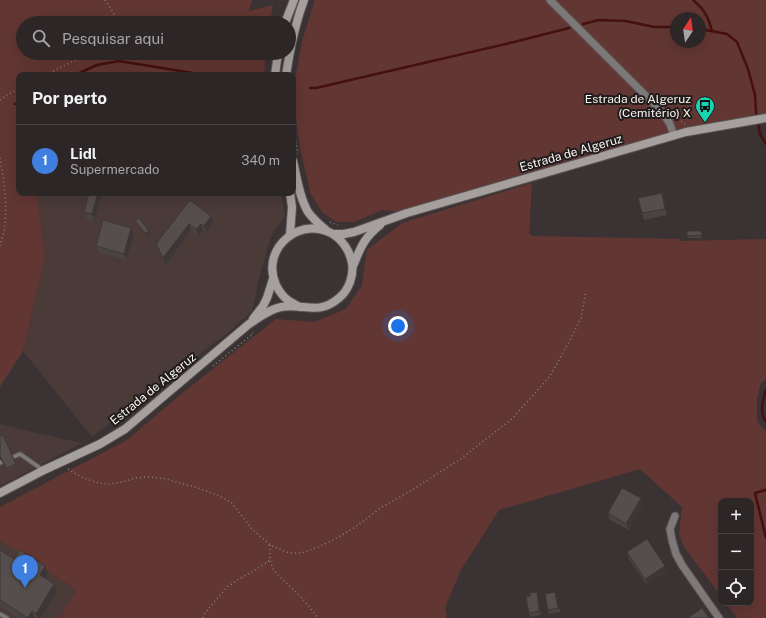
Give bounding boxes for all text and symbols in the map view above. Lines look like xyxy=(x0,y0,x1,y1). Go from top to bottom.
north arrow xyxy=(670,12,706,48)
search box xyxy=(16,16,296,60)
icon: search xyxy=(30,27,52,49)
text: Pesquisar aqui xyxy=(62,30,164,47)
text: Por perto xyxy=(32,88,107,108)
place label: Estrada de Algeruz (Cemitério) X xyxy=(585,92,691,120)
bus stop icon: Estrada de Algeruz (Cemitério) X xyxy=(694,95,716,123)
street label: Estrada de Algeruz xyxy=(518,132,624,174)
text: Lidl xyxy=(70,145,97,162)
text: 1 xyxy=(42,153,48,168)
text: 340 m xyxy=(241,153,280,168)
text: Supermercado xyxy=(70,162,159,177)
your location xyxy=(388,316,408,336)
street label: Estrada de Algeruz xyxy=(107,350,199,428)
map controls xyxy=(718,498,754,606)
button: + xyxy=(718,498,754,534)
button: − xyxy=(718,534,754,570)
pin: 1 xyxy=(12,555,38,588)
button: locate xyxy=(718,570,754,606)

